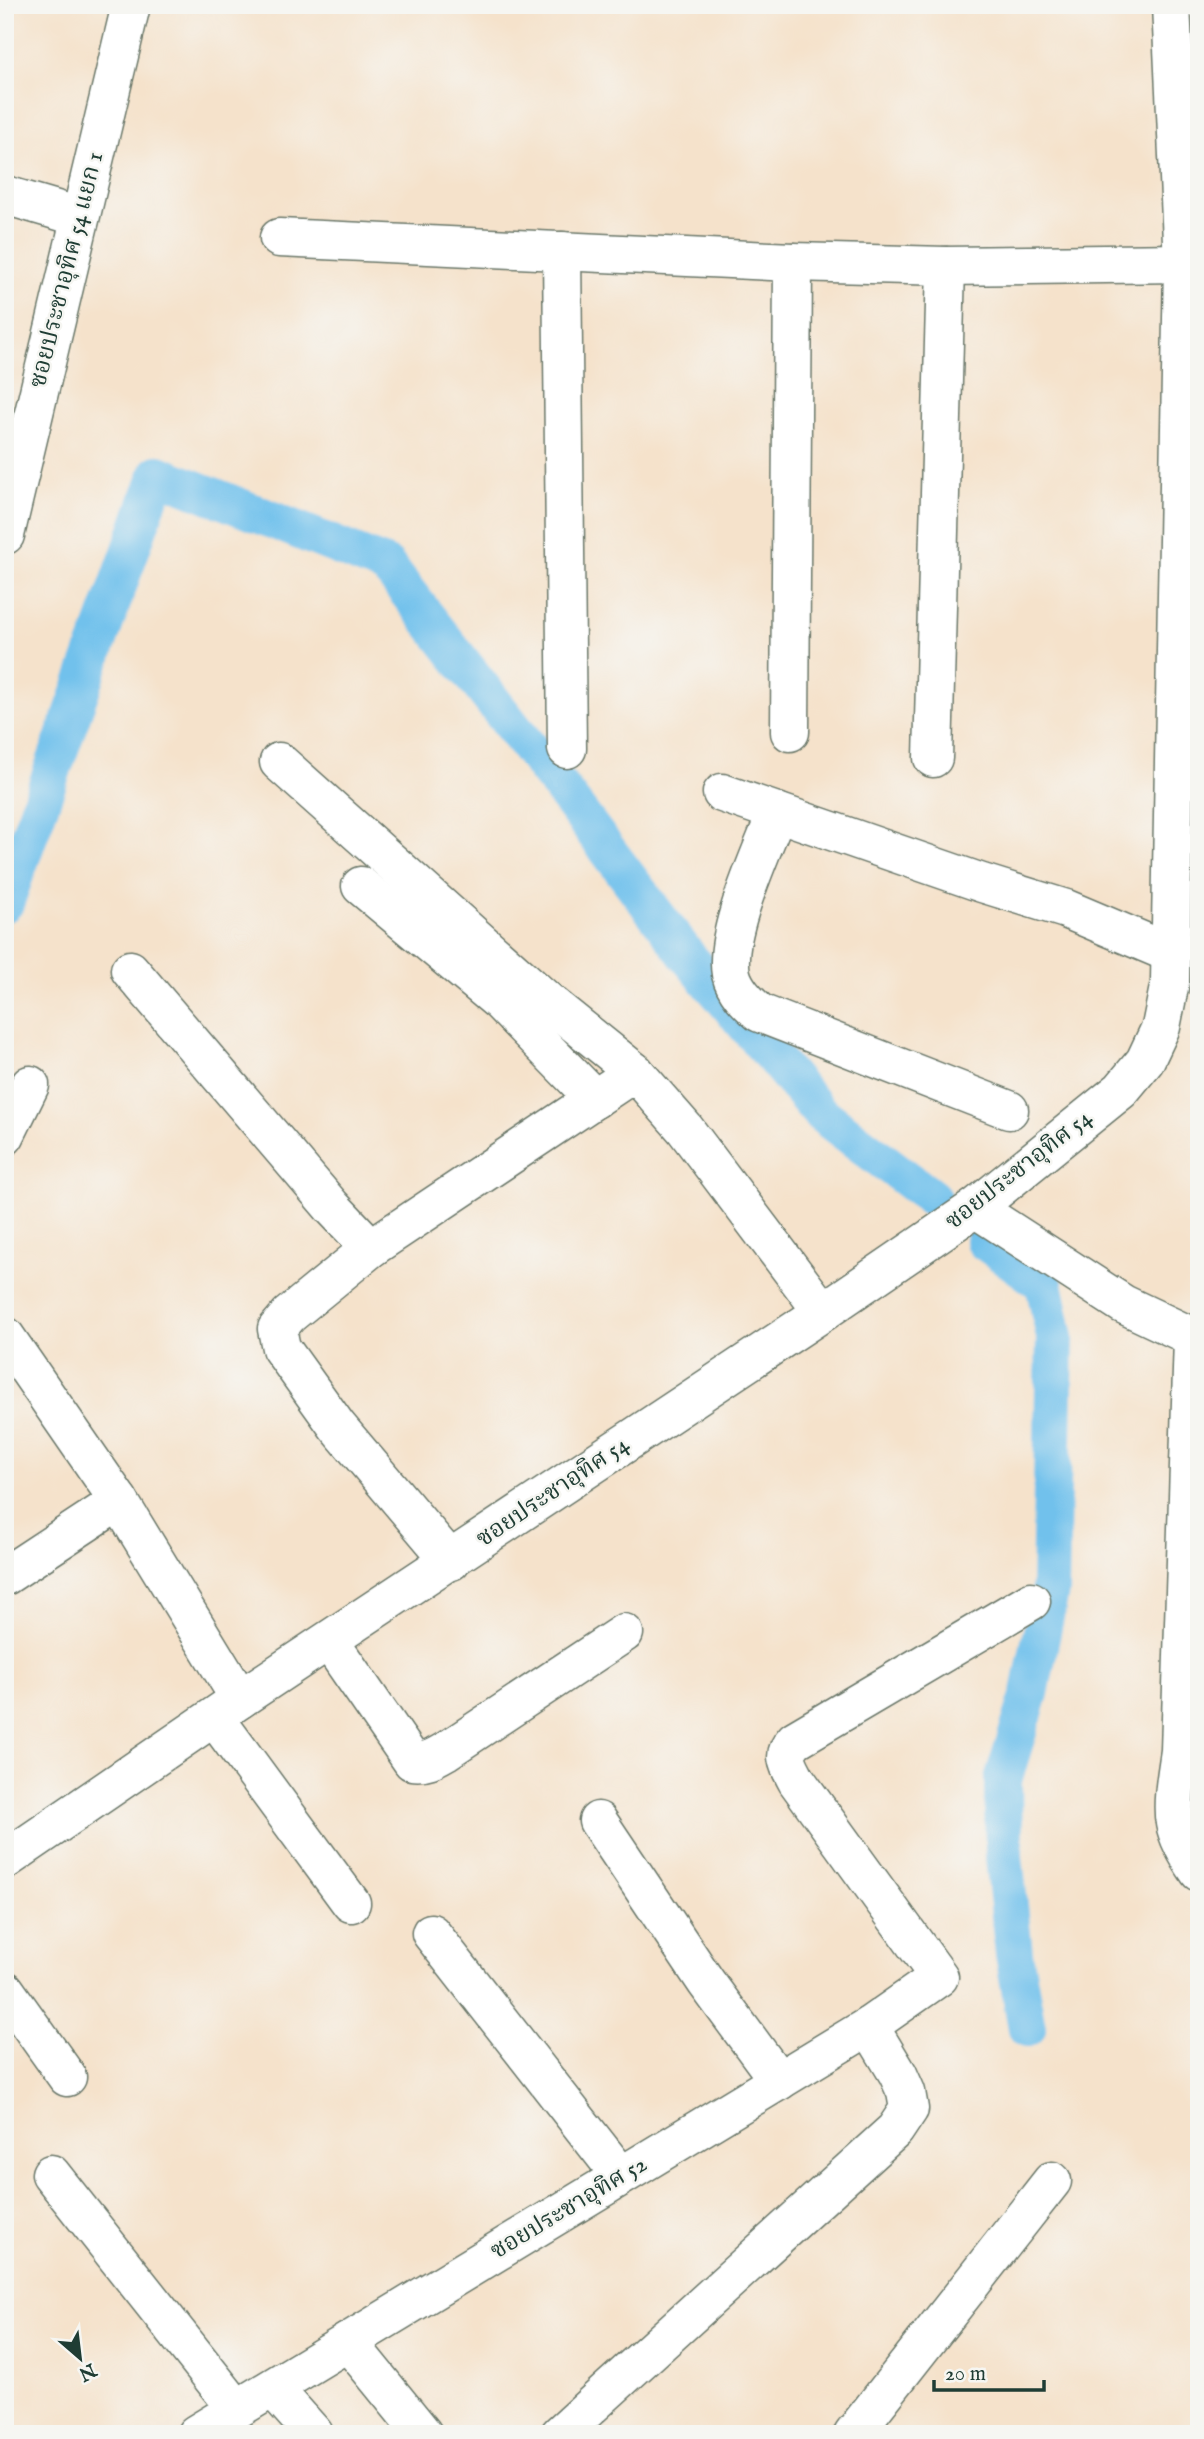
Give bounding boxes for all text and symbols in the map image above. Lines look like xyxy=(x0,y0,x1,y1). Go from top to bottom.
street label: ซอยประชาอุทิศ 54 แยก 1 xyxy=(23,149,111,391)
street label: ซอยประชาอุทิศ 54 xyxy=(939,1103,1099,1237)
street label: ซอยประชาอุทิศ 54 xyxy=(471,1429,636,1555)
street label: ซอยประชาอุทิศ 52 xyxy=(485,2149,653,2267)
north arrow xyxy=(46,2324,116,2394)
scale bar xyxy=(934,2348,1045,2392)
text: N xyxy=(74,2356,101,2386)
text: 20 m xyxy=(945,2361,986,2388)

